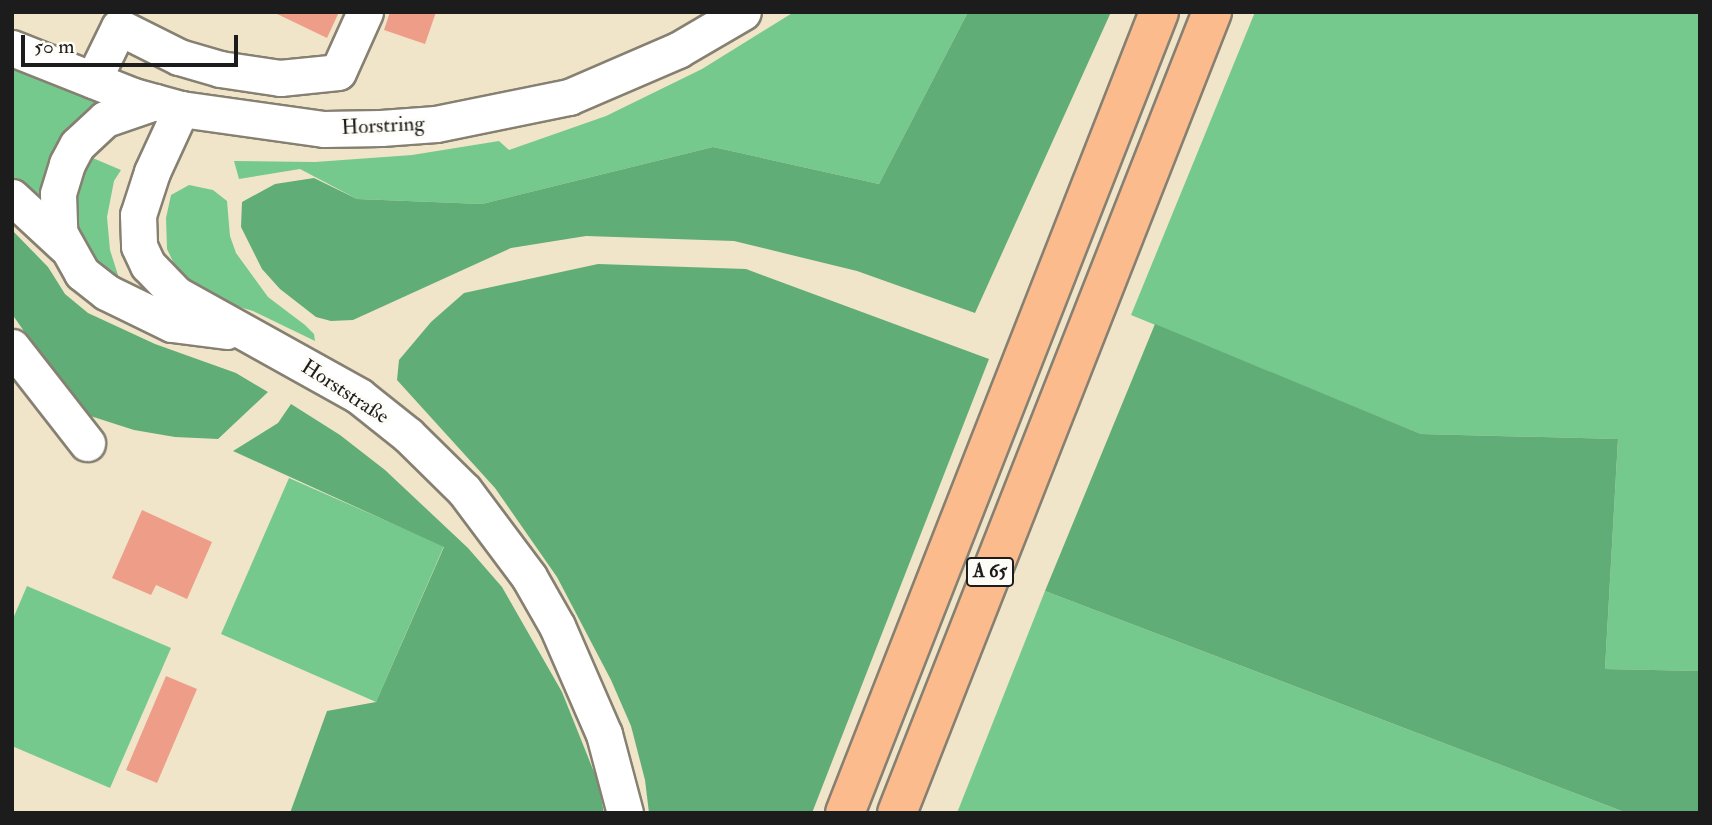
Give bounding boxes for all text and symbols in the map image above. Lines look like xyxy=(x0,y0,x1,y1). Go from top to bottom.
scale bar xyxy=(24,21,242,65)
text: 50 m xyxy=(34,33,75,60)
street label: Horstring xyxy=(341,111,425,141)
street label: Horststraße xyxy=(296,354,394,430)
road number: A 65 xyxy=(965,556,1014,587)

